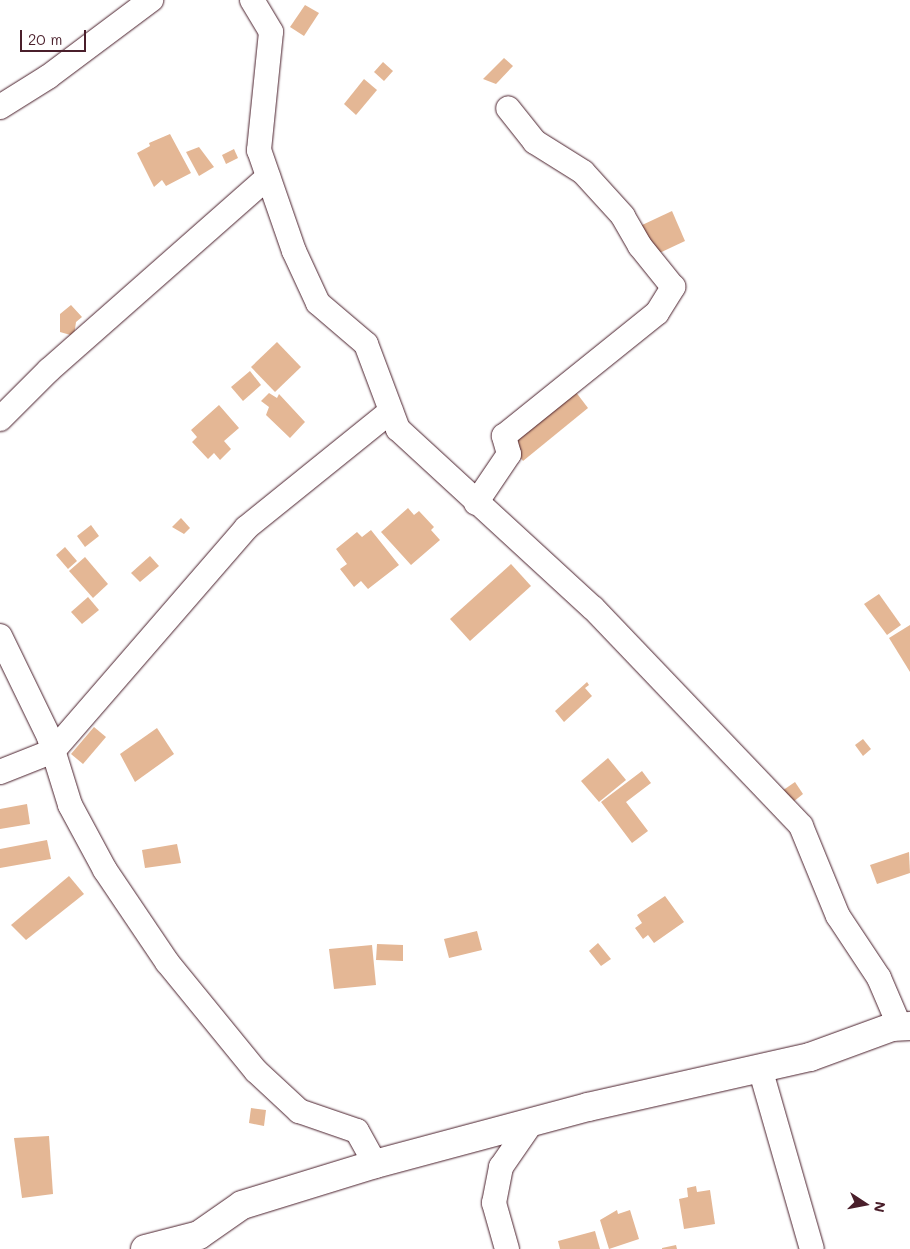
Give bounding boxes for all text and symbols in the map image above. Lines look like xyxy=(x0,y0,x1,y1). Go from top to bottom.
scale bar xyxy=(22,20,89,52)
text: 20 m xyxy=(28,29,62,49)
north arrow xyxy=(840,1179,890,1229)
text: N xyxy=(870,1200,891,1214)

